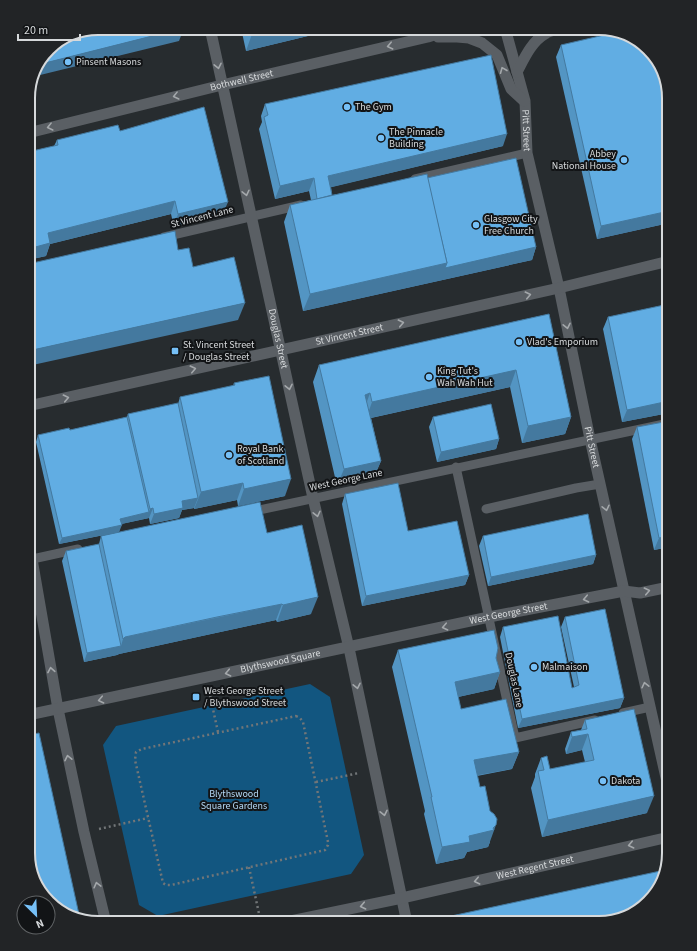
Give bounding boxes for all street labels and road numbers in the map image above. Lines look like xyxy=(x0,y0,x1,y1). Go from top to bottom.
street label: Bothwell Street xyxy=(209,66,275,95)
street label: Pitt Street xyxy=(518,109,534,152)
street label: St Vincent Lane xyxy=(169,202,235,232)
street label: Douglas Street xyxy=(265,307,292,371)
street label: St Vincent Street xyxy=(314,320,385,349)
street label: Pitt Street xyxy=(581,425,603,470)
street label: West George Lane xyxy=(308,465,384,495)
street label: West George Street xyxy=(468,599,549,628)
street label: Blythswood Square xyxy=(239,646,322,677)
street label: Douglas Lane xyxy=(501,651,527,709)
street label: West Regent Street xyxy=(495,852,575,883)

